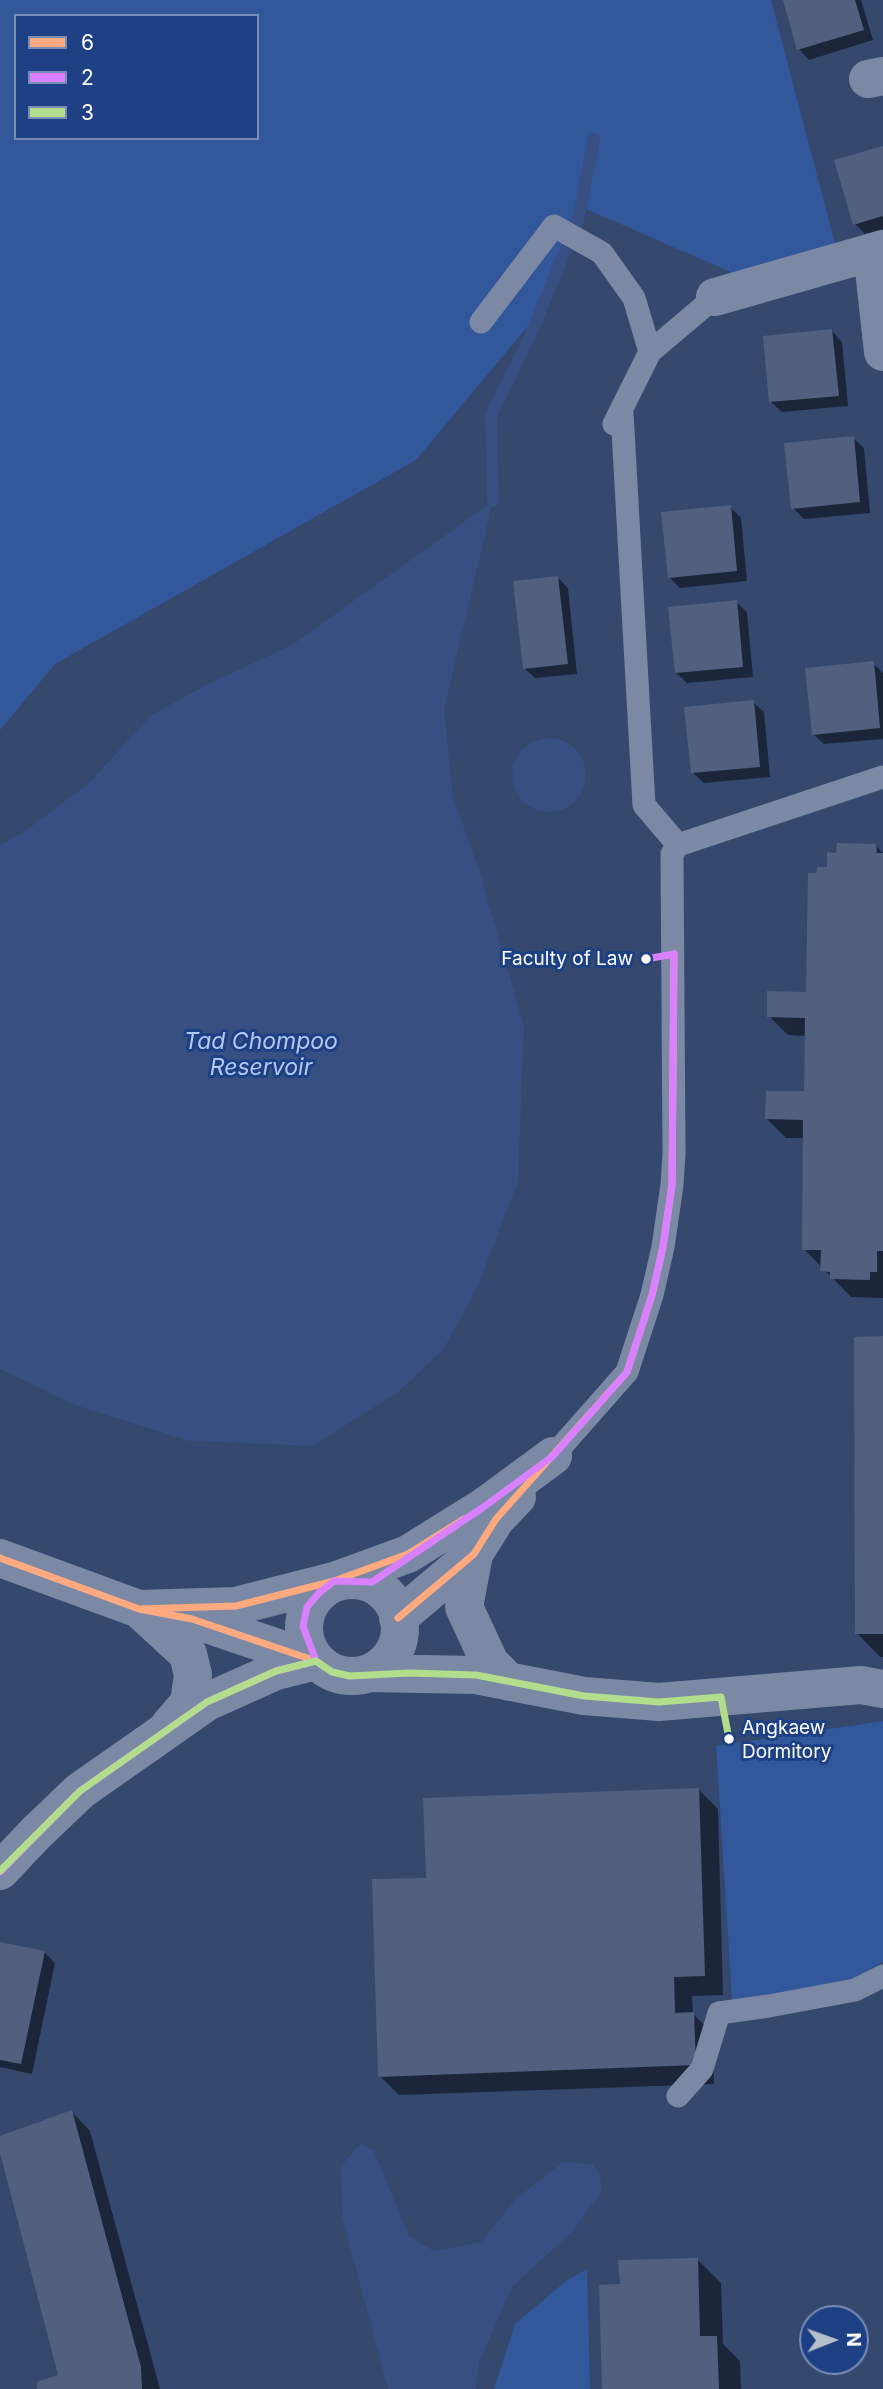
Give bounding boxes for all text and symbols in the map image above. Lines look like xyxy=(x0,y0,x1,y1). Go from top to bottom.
legend xyxy=(14,14,259,140)
text: 6 xyxy=(81,30,94,55)
text: 2 xyxy=(81,65,94,90)
text: 3 xyxy=(81,100,94,125)
place label: Faculty of Law xyxy=(501,948,633,970)
marker: Faculty of Law xyxy=(639,952,653,966)
water label: Tad Chompoo Reservoir xyxy=(184,1028,338,1082)
place label: Angkaew Dormitory xyxy=(742,1717,831,1761)
marker: Angkaew Dormitory xyxy=(722,1732,736,1746)
north arrow xyxy=(799,2305,869,2375)
text: N xyxy=(842,2332,865,2347)

